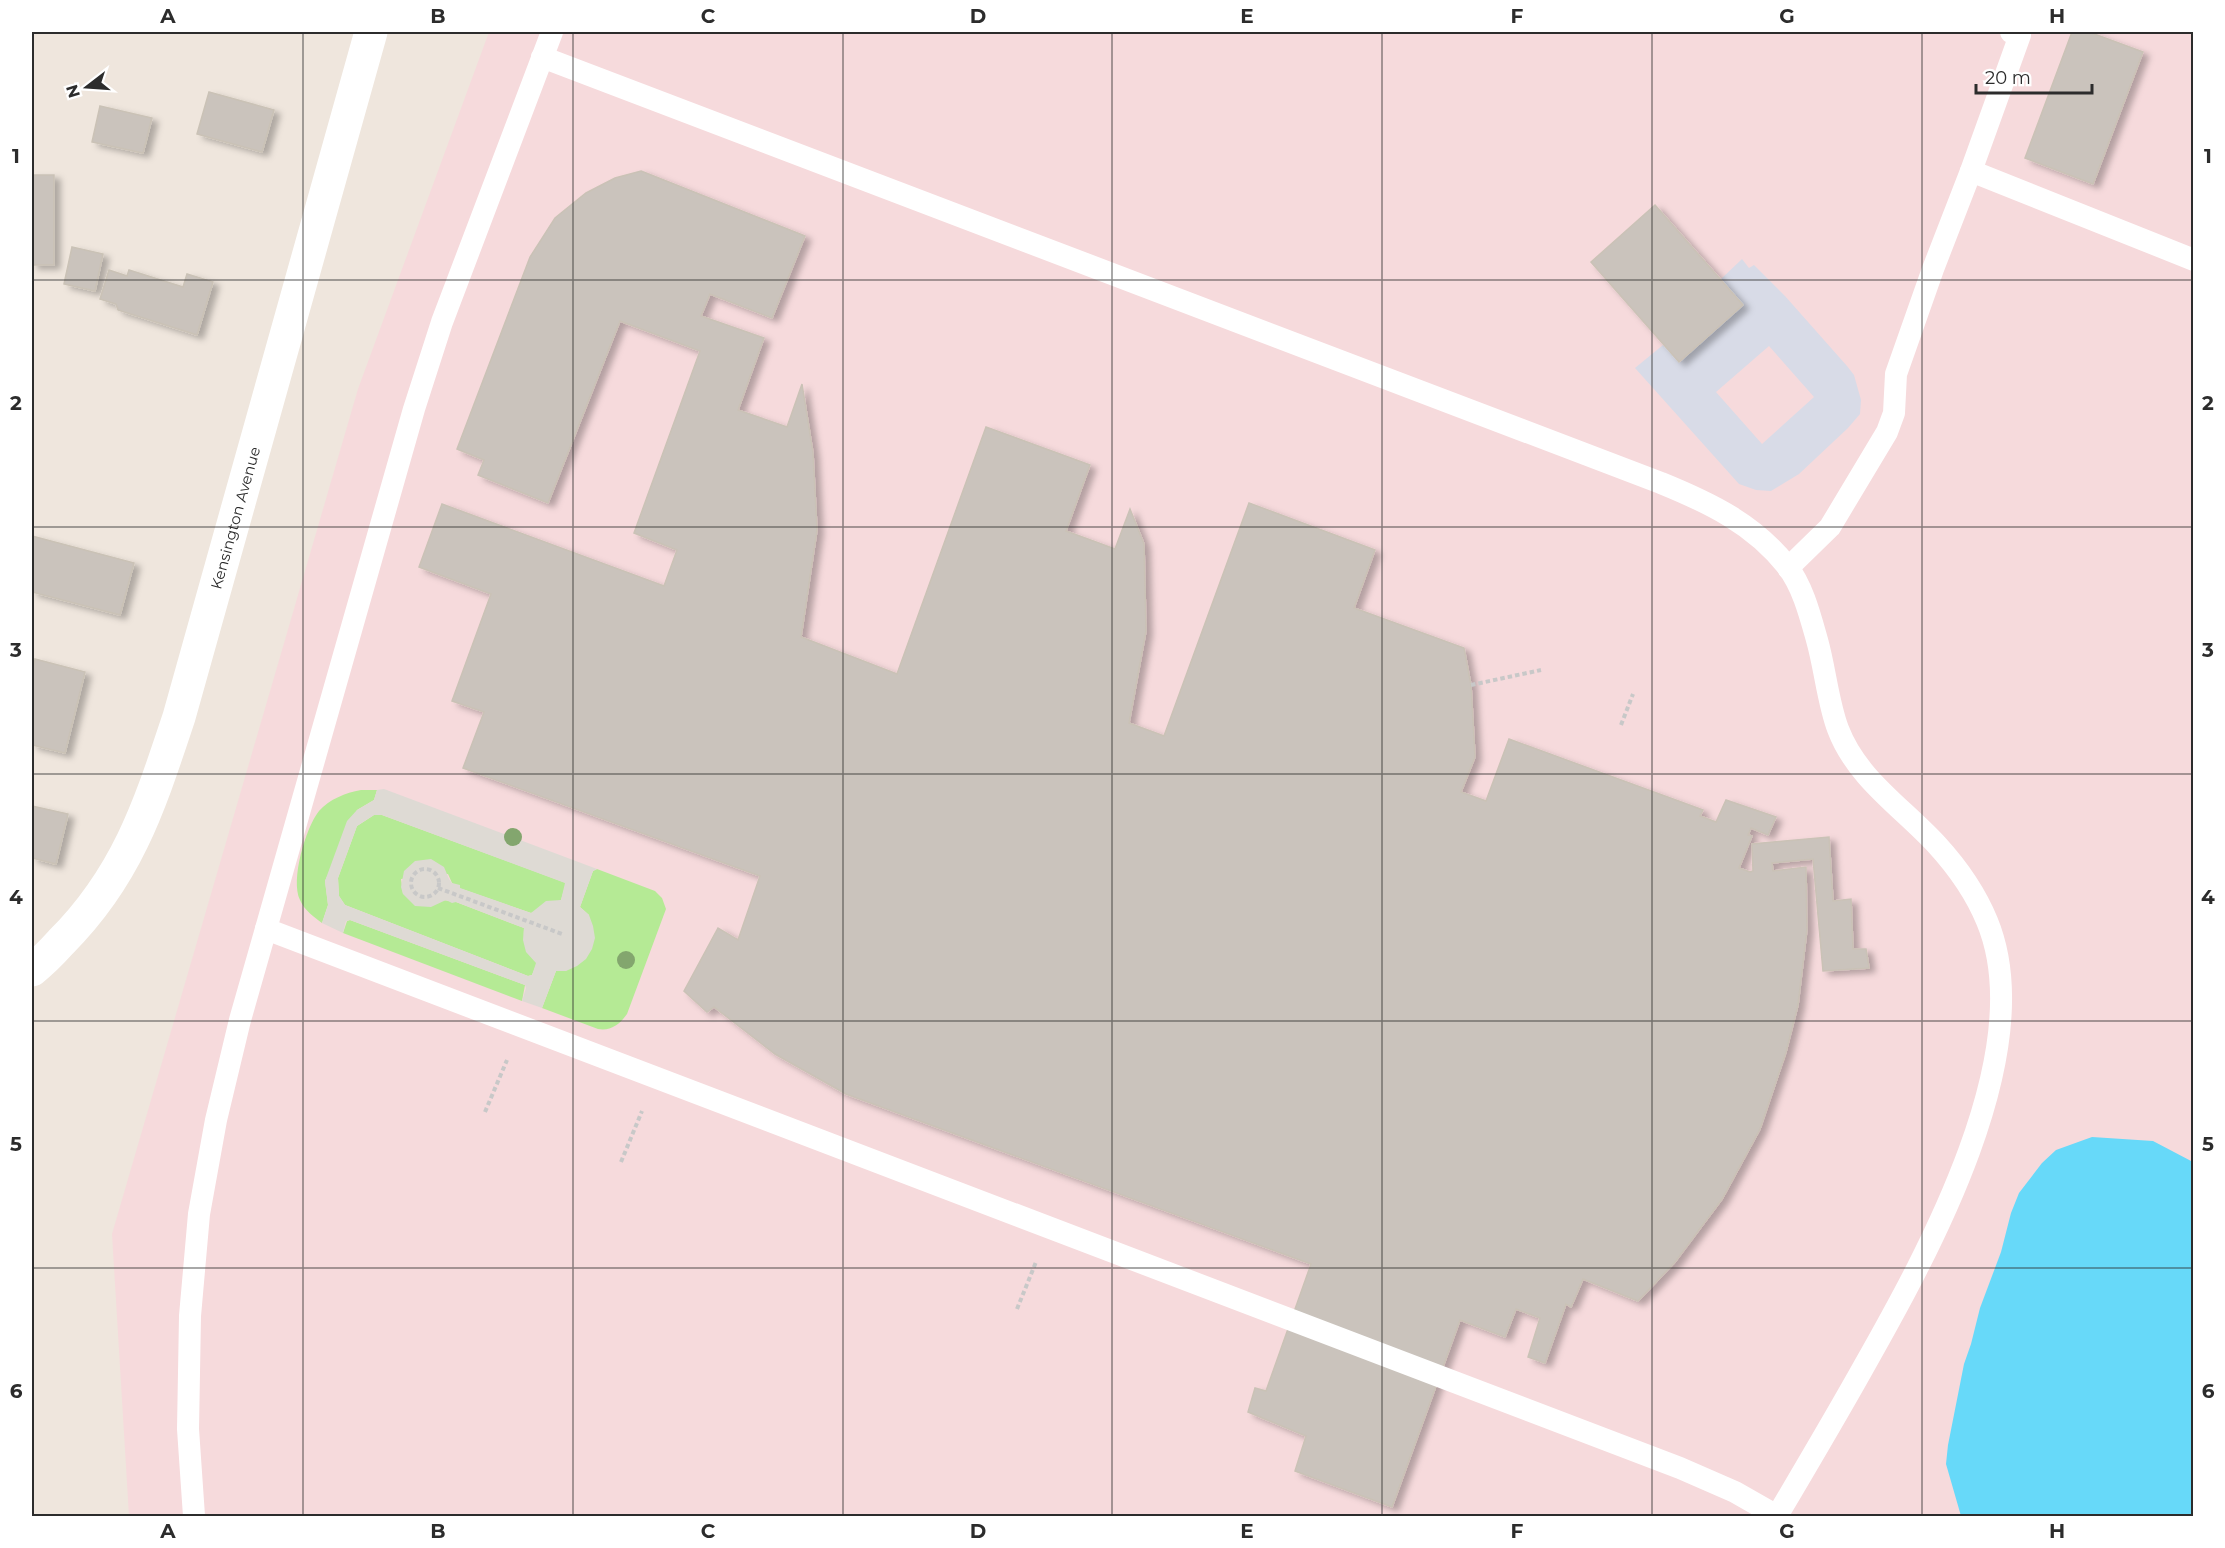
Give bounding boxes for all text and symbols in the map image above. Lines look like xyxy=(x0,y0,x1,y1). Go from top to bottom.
text: A xyxy=(159,4,176,28)
text: B xyxy=(430,4,446,28)
text: C xyxy=(701,4,716,28)
text: D xyxy=(970,4,986,28)
text: E xyxy=(1240,4,1254,28)
text: F xyxy=(1511,4,1524,28)
text: G xyxy=(1779,4,1795,28)
text: H xyxy=(2049,4,2065,28)
north arrow xyxy=(57,57,117,117)
scale bar xyxy=(1976,57,2092,95)
text: 20 m xyxy=(1985,67,2031,89)
text: N xyxy=(62,82,84,100)
text: 1 xyxy=(12,144,20,168)
text: 1 xyxy=(2204,144,2212,168)
text: 2 xyxy=(10,391,22,415)
text: 2 xyxy=(2202,391,2214,415)
street label: Kensington Avenue xyxy=(206,444,264,591)
text: 3 xyxy=(9,638,22,662)
text: 3 xyxy=(2201,638,2214,662)
text: 4 xyxy=(9,885,23,909)
text: 4 xyxy=(2201,885,2215,909)
text: 5 xyxy=(10,1132,22,1156)
text: 5 xyxy=(2202,1132,2214,1156)
text: 6 xyxy=(10,1379,23,1403)
text: 6 xyxy=(2202,1379,2215,1403)
text: A xyxy=(159,1519,176,1543)
text: B xyxy=(430,1519,446,1543)
text: C xyxy=(701,1519,716,1543)
text: D xyxy=(970,1519,986,1543)
text: E xyxy=(1240,1519,1254,1543)
text: F xyxy=(1511,1519,1524,1543)
text: G xyxy=(1779,1519,1795,1543)
text: H xyxy=(2049,1519,2065,1543)

